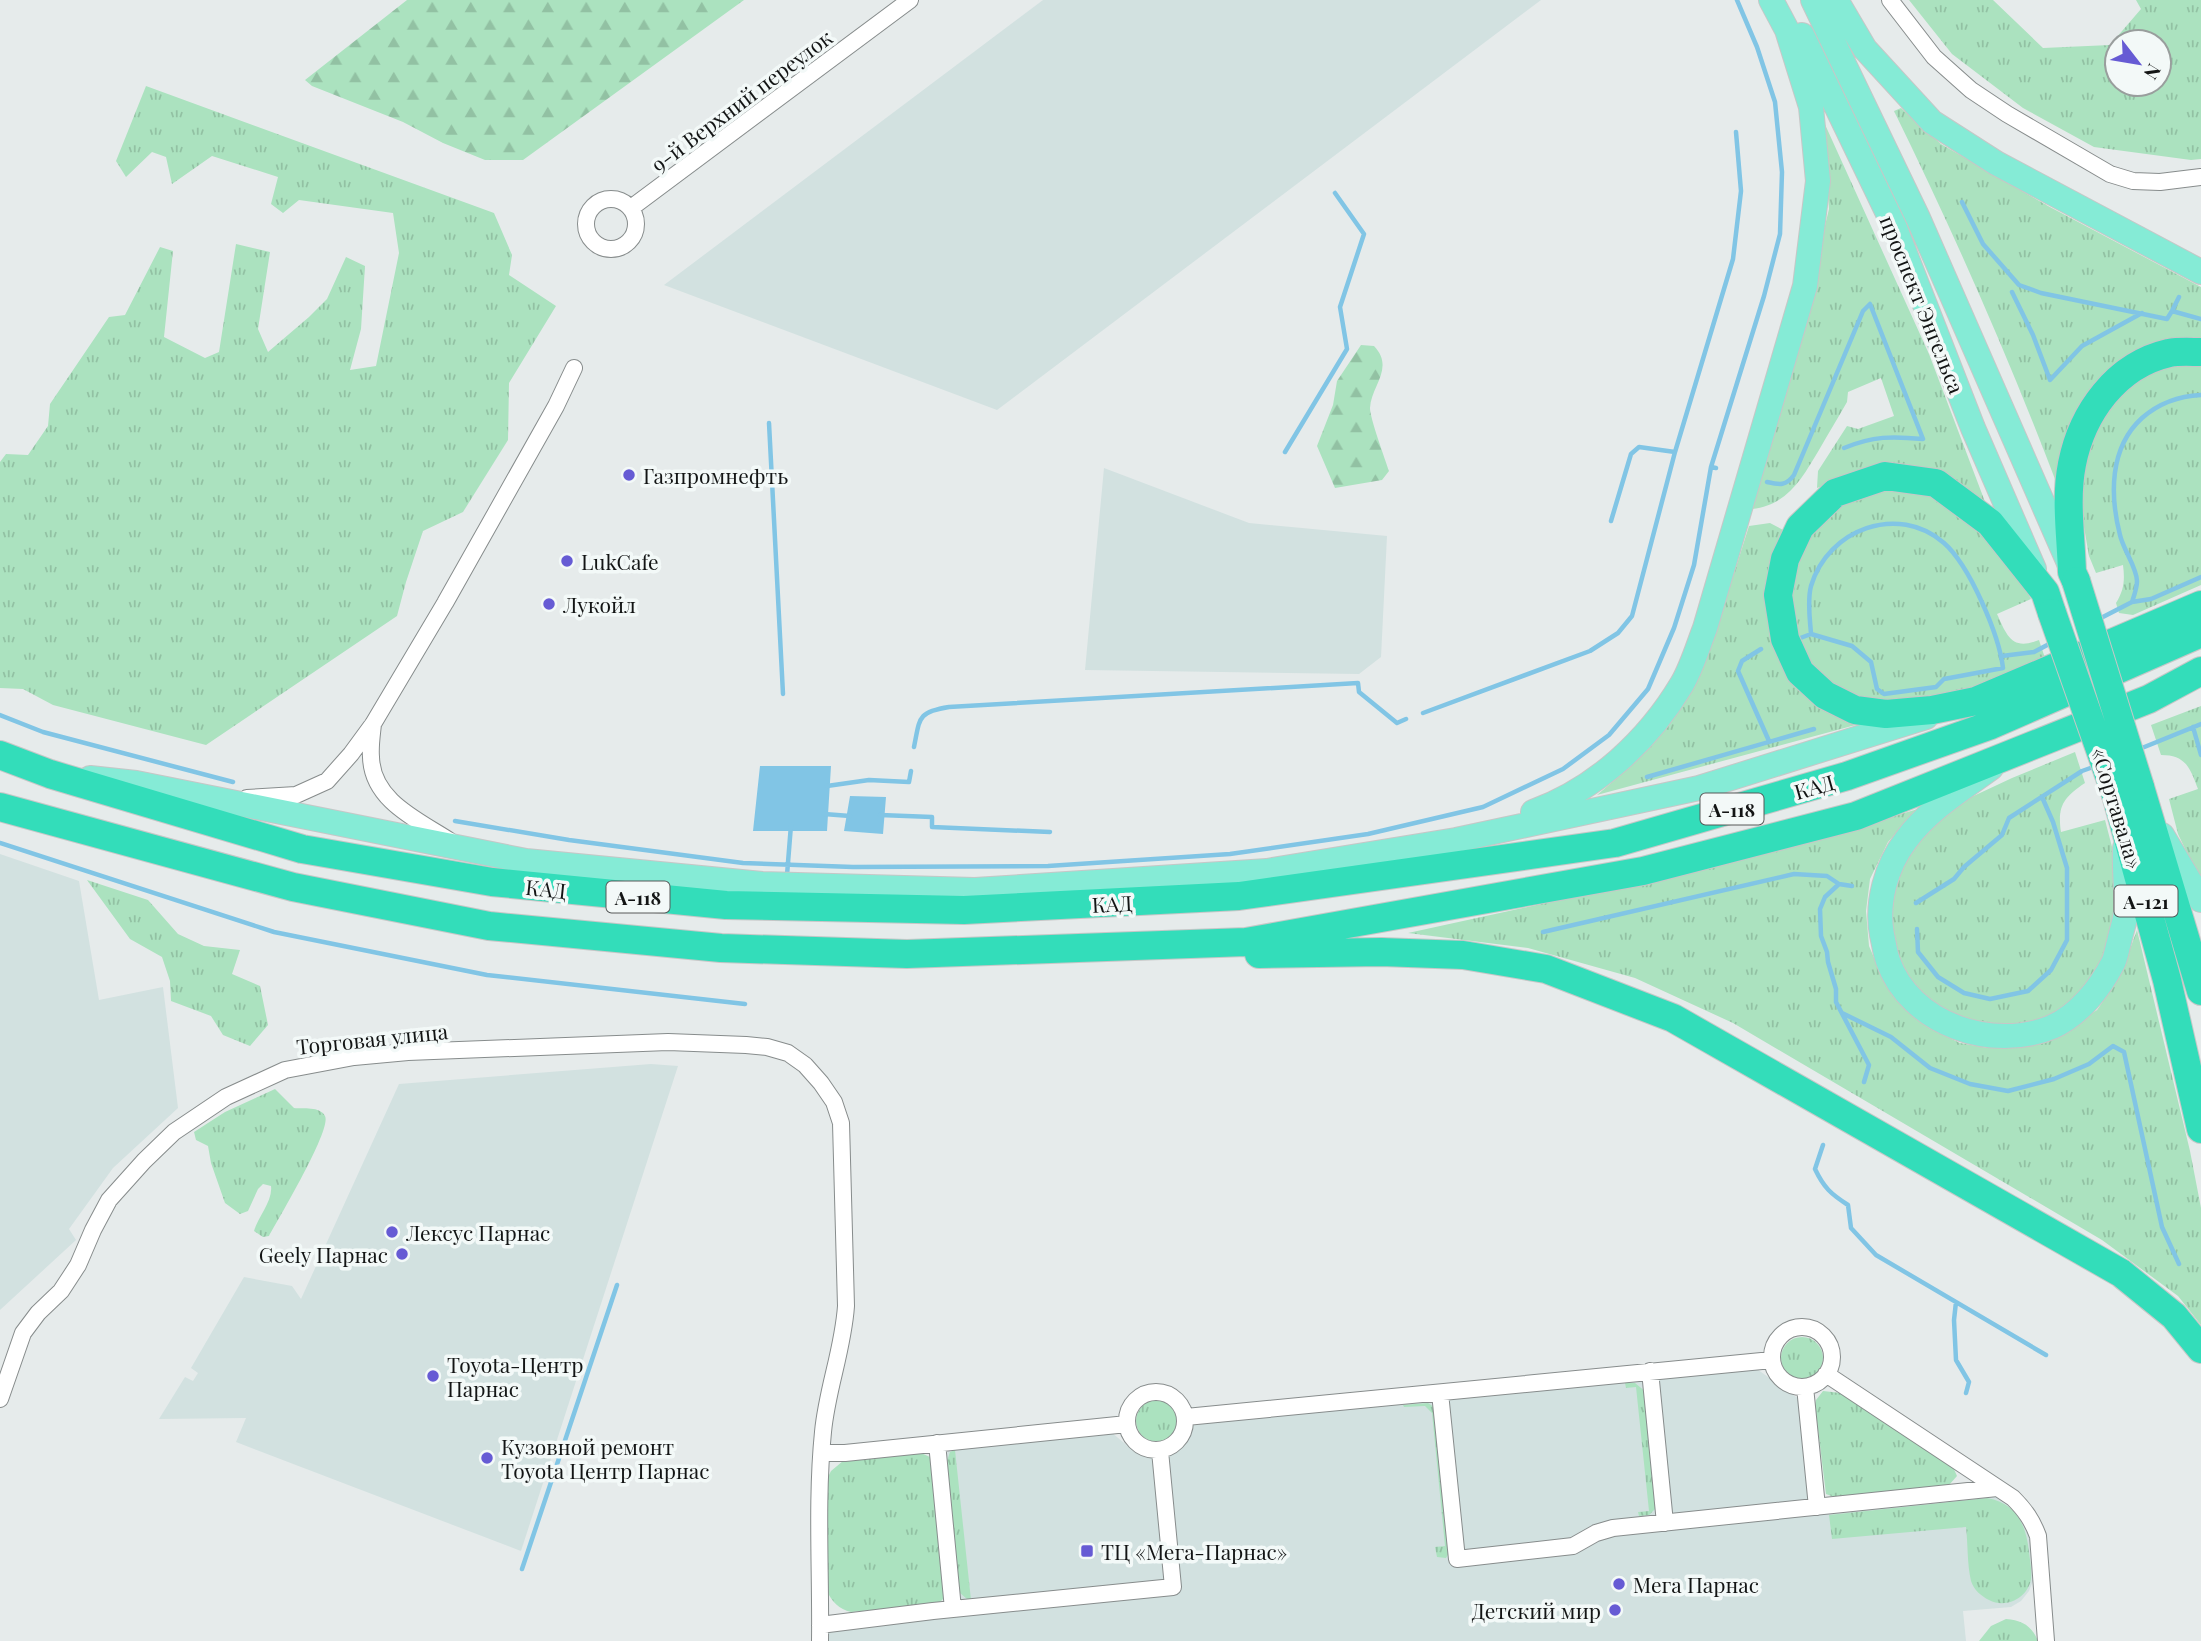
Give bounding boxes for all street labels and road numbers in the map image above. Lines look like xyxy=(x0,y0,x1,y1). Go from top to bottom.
street label: 9-й Верхний переулок xyxy=(645,23,837,177)
street label: проспект Энгельса xyxy=(1874,211,1972,398)
street label: «Сортавала» xyxy=(2086,744,2150,872)
street label: КАД xyxy=(1791,767,1837,805)
road number: А-118 xyxy=(1700,794,1764,824)
street label: КАД xyxy=(524,872,568,904)
road number: А-118 xyxy=(606,882,670,912)
road number: А-121 xyxy=(2114,886,2178,917)
street label: КАД xyxy=(1091,888,1133,918)
street label: Торговая улица xyxy=(295,1016,450,1060)

